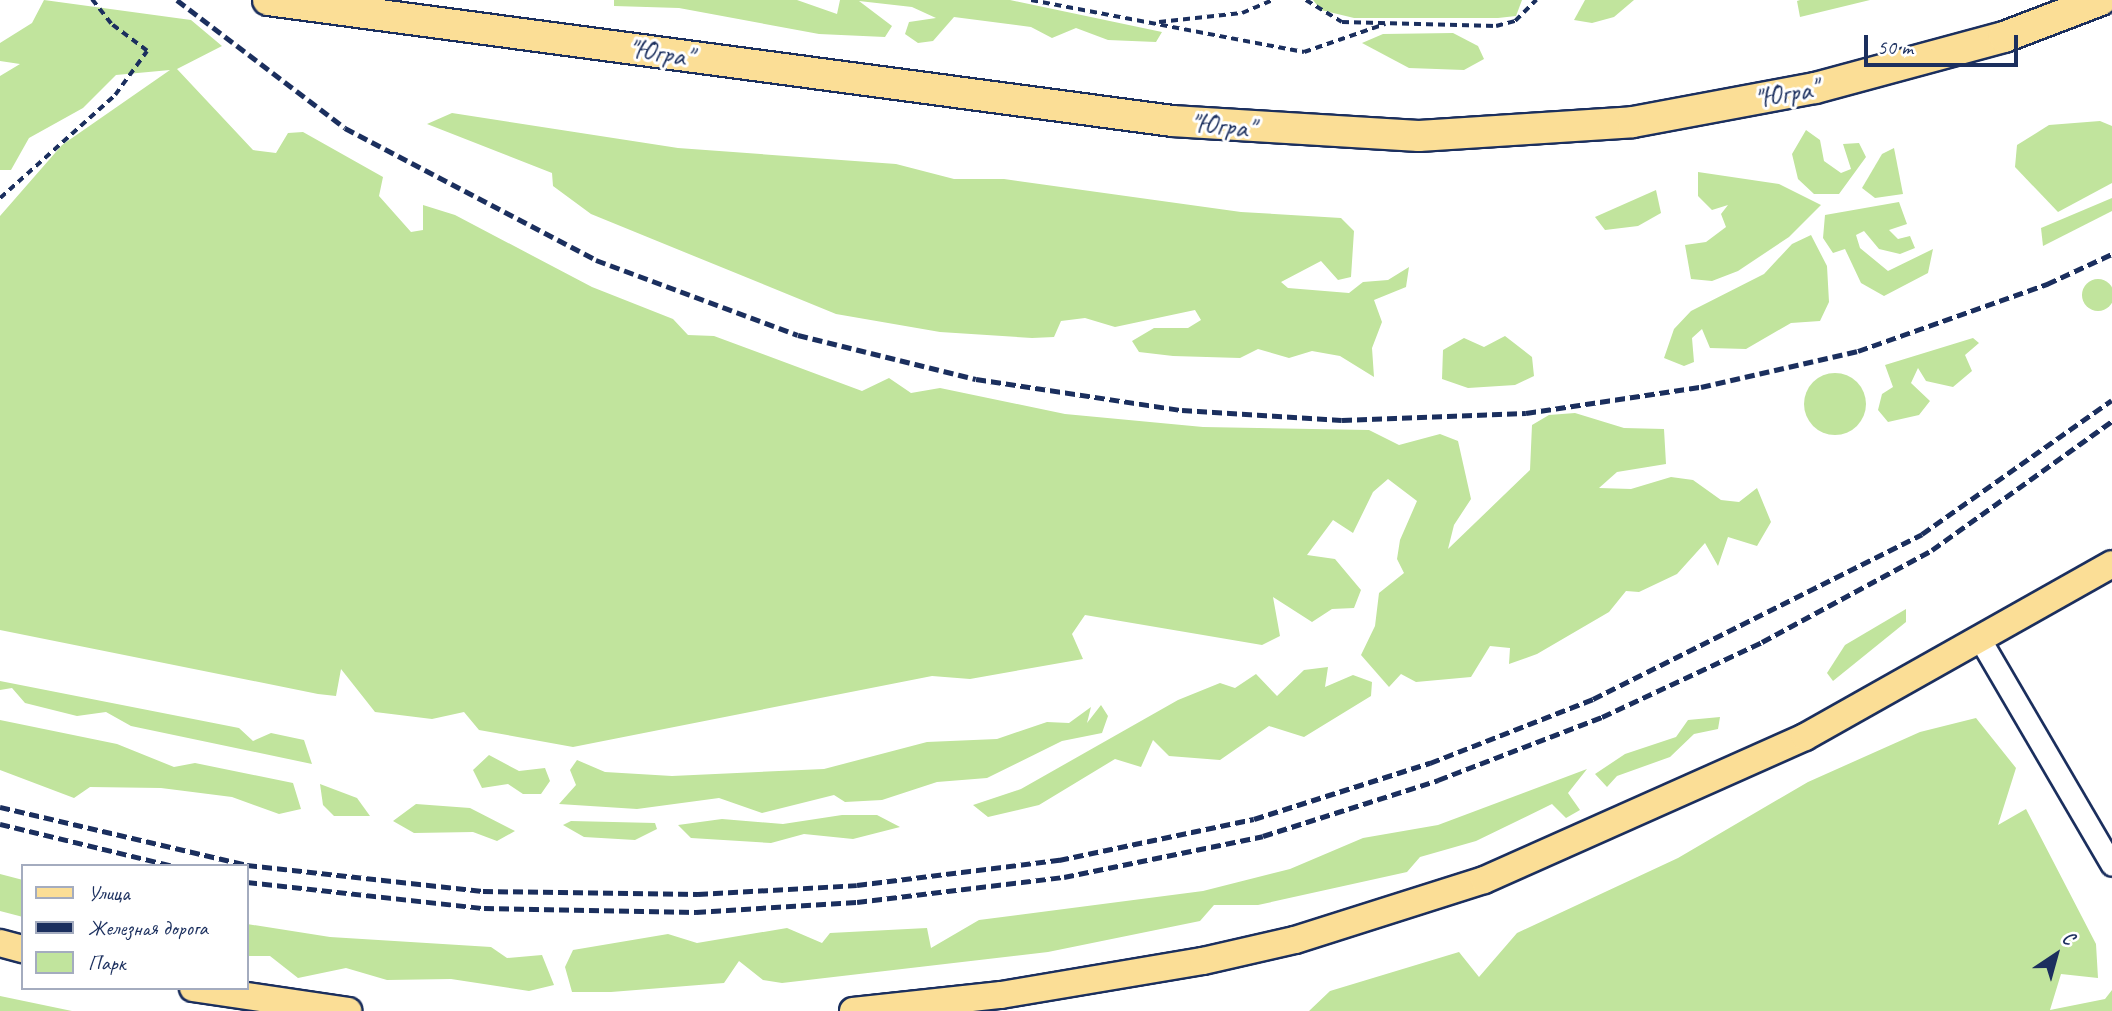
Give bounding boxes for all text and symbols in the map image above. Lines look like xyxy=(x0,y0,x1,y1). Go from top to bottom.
scale bar xyxy=(1867,21,2021,65)
street label: "Югра" xyxy=(626,32,694,74)
text: 50 m xyxy=(1877,34,1913,60)
street label: "Югра" xyxy=(1751,71,1821,117)
street label: "Югра" xyxy=(1189,106,1255,146)
legend xyxy=(21,864,248,990)
text: Улица xyxy=(88,880,130,906)
text: Железная дорога xyxy=(88,915,208,941)
north arrow xyxy=(2021,920,2091,990)
text: С xyxy=(2058,926,2079,950)
text: Парк xyxy=(88,950,125,976)

